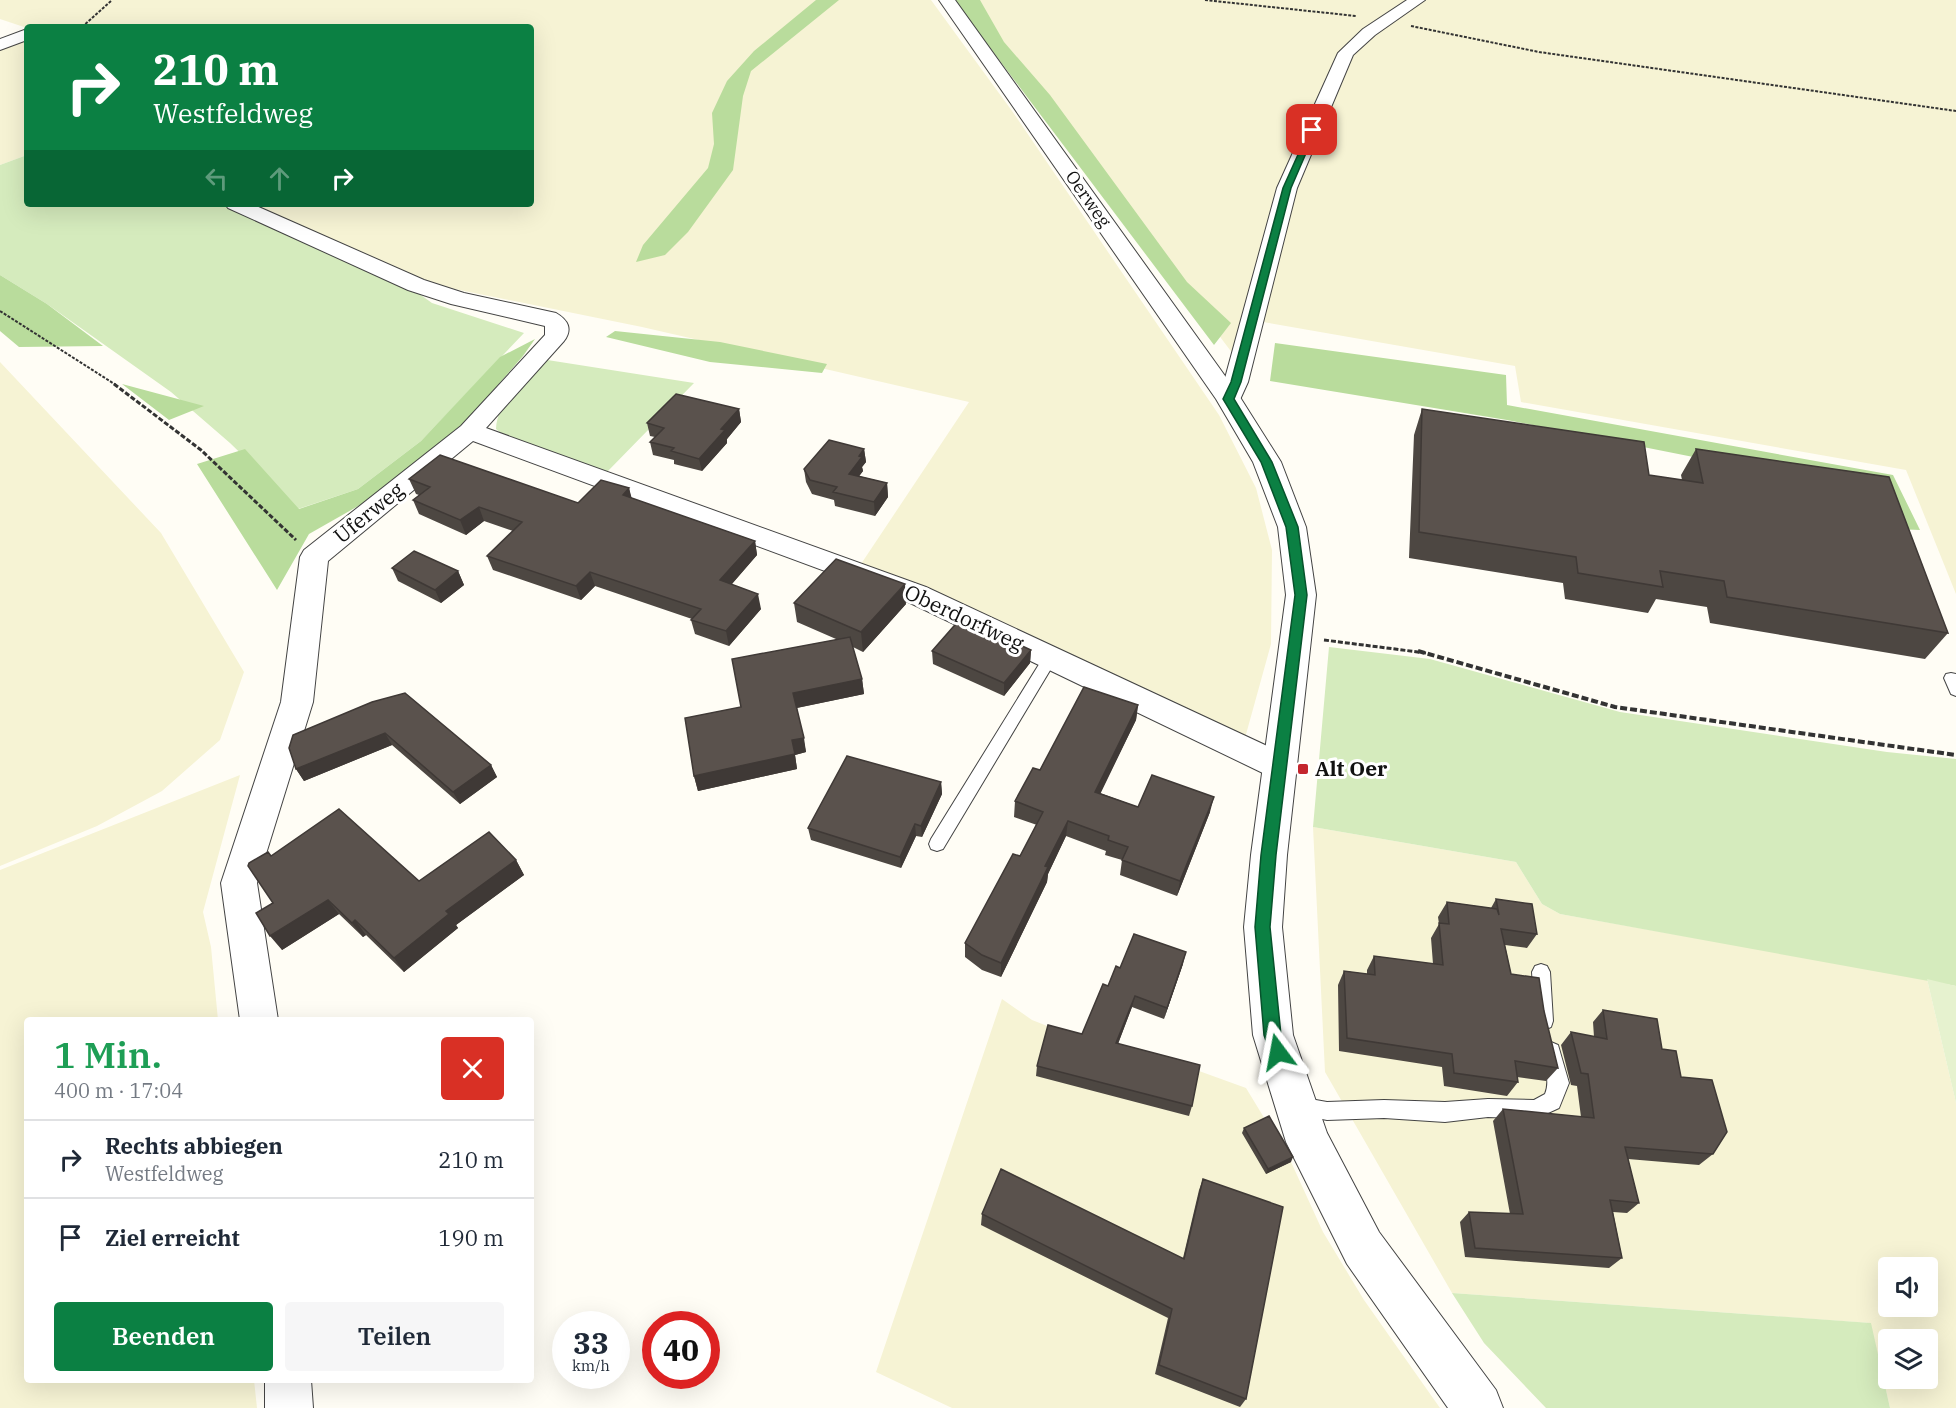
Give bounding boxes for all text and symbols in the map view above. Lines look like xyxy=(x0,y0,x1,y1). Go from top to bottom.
text: 210 m xyxy=(153,42,279,97)
icon: right xyxy=(54,48,132,126)
text: Westfeldweg xyxy=(153,95,313,130)
pin xyxy=(1286,104,1337,155)
icon: arrive xyxy=(1295,113,1328,146)
icon: left xyxy=(200,162,233,195)
icon: ahead xyxy=(263,162,296,195)
icon: right xyxy=(326,162,359,195)
street label: Oerweg xyxy=(1061,166,1116,232)
street label: Uferweg xyxy=(327,475,410,549)
street label: Oberdorfweg xyxy=(900,577,1029,657)
place label: Alt Oer xyxy=(1315,754,1388,782)
marker: Alt Oer xyxy=(1296,762,1310,776)
position arrow xyxy=(1246,1020,1310,1084)
text: 1 Min. xyxy=(54,1031,162,1078)
button: close xyxy=(441,1037,504,1100)
text: 400 m · 17:04 xyxy=(54,1077,183,1104)
text: Rechts abbiegen xyxy=(105,1131,283,1160)
icon: right xyxy=(54,1143,87,1176)
text: 210 m xyxy=(438,1145,504,1174)
text: Westfeldweg xyxy=(105,1160,223,1187)
icon: arrive xyxy=(54,1221,87,1254)
text: Ziel erreicht xyxy=(105,1223,240,1252)
text: 190 m xyxy=(438,1223,504,1252)
map controls xyxy=(1878,1257,1938,1389)
button: sound xyxy=(1878,1257,1938,1317)
button: Beenden xyxy=(54,1302,273,1371)
button: Teilen xyxy=(285,1302,504,1371)
speed limit sign: 40 xyxy=(642,1311,720,1389)
text: 33 xyxy=(573,1323,609,1362)
button: layers xyxy=(1878,1329,1938,1389)
text: km/h xyxy=(572,1356,610,1375)

